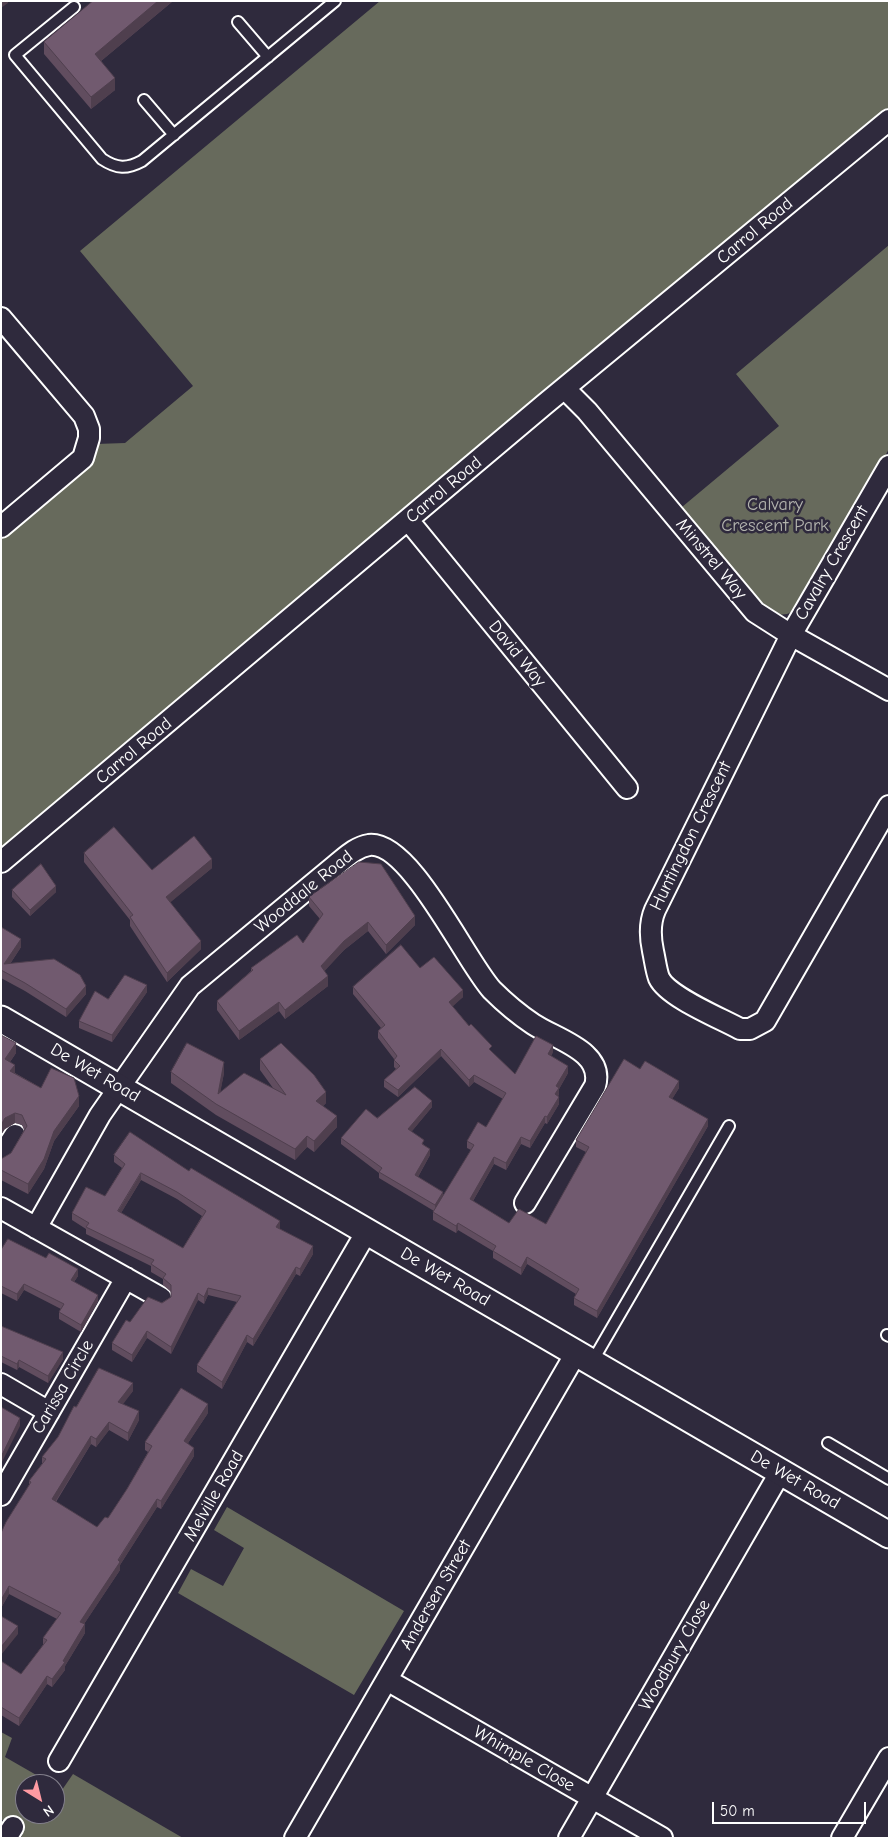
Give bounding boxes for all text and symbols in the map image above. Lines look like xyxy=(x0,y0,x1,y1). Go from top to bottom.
street label: Carrol Road xyxy=(713,193,797,269)
street label: Carrol Road xyxy=(402,452,486,528)
park label: Calvary Crescent Park xyxy=(721,494,829,536)
street label: Cavalry Crescent xyxy=(790,502,874,624)
street label: Minstrel Way xyxy=(671,514,751,604)
street label: David Way xyxy=(484,616,550,692)
street label: Carrol Road xyxy=(92,713,176,789)
street label: Huntingdon Crescent xyxy=(646,758,736,914)
street label: Wooddale Road xyxy=(251,846,357,938)
street label: De Wet Road xyxy=(46,1039,144,1107)
street label: De Wet Road xyxy=(396,1243,494,1311)
street label: Carissa Circle xyxy=(27,1336,99,1438)
street label: De Wet Road xyxy=(746,1446,844,1514)
street label: Melville Road xyxy=(179,1447,249,1545)
street label: Andersen Street xyxy=(396,1536,476,1654)
street label: Woodbury Close xyxy=(635,1596,715,1714)
street label: Whimple Close xyxy=(469,1721,579,1797)
north arrow xyxy=(15,1774,65,1824)
scale bar xyxy=(715,1792,869,1824)
text: N xyxy=(40,1801,57,1820)
text: 50 m xyxy=(720,1802,755,1820)

